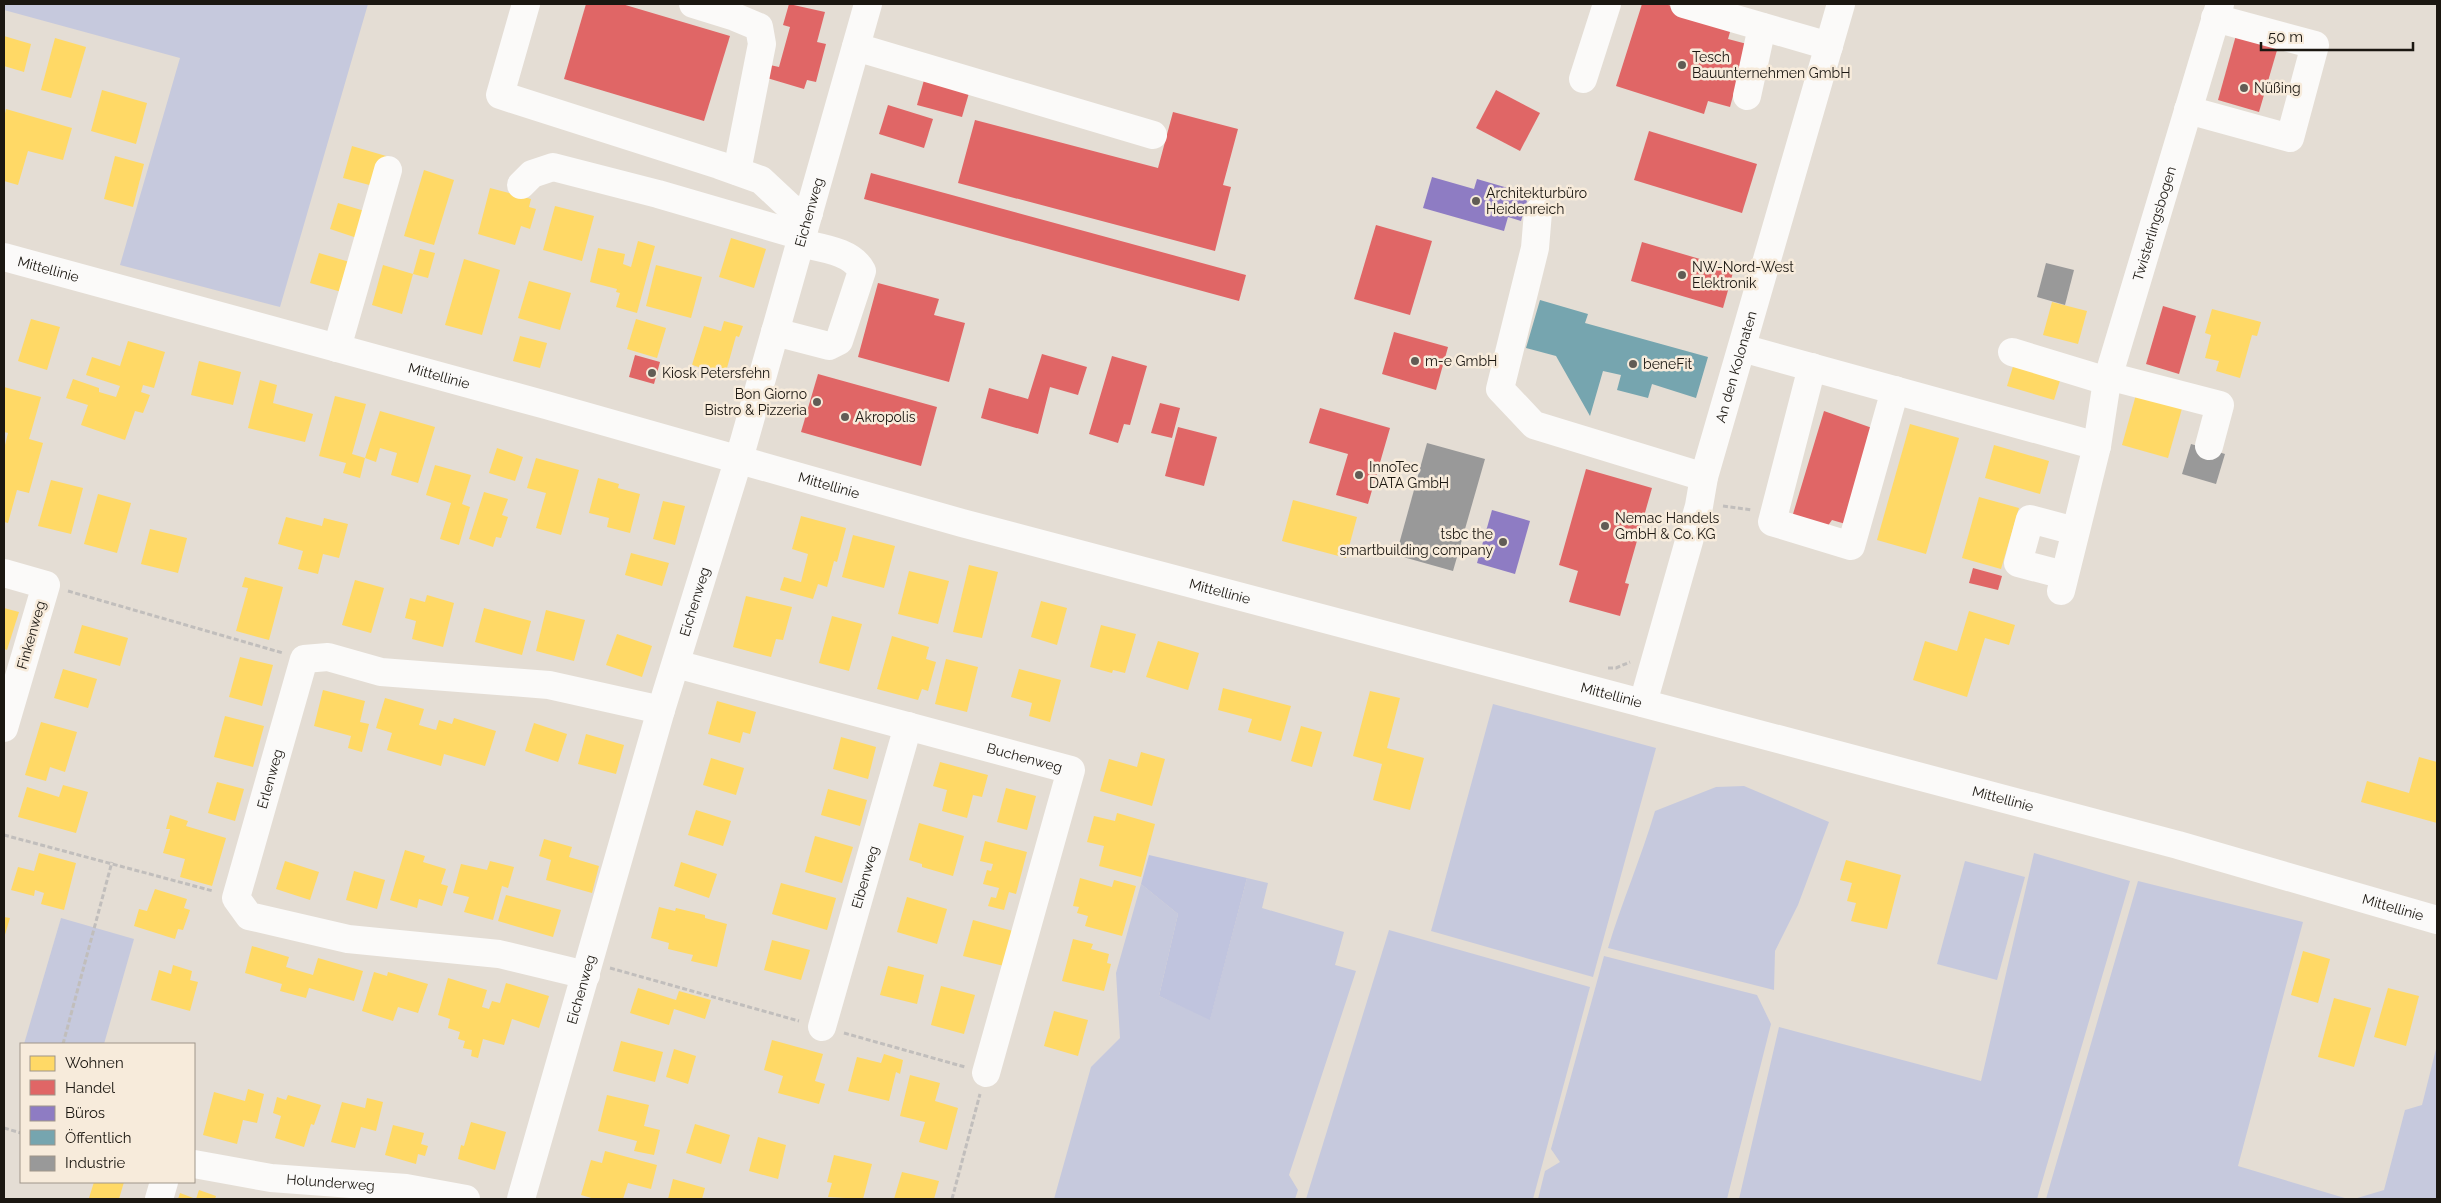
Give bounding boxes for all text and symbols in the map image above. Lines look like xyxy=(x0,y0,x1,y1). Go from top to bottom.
scale bar xyxy=(2261,20,2414,52)
text: 50 m xyxy=(2268,28,2303,46)
place label: Tesch Bauunternehmen GmbH xyxy=(1692,49,1850,81)
marker: Tesch Bauunternehmen GmbH xyxy=(1676,59,1688,71)
place label: Nüßing xyxy=(2254,80,2301,96)
marker: Nüßing xyxy=(2238,82,2250,94)
street label: Twisterlingsbogen xyxy=(2129,164,2179,283)
street label: Eichenweg xyxy=(792,176,826,249)
place label: Architekturbüro Heidenreich xyxy=(1486,185,1587,217)
marker: Architekturbüro Heidenreich xyxy=(1470,195,1482,207)
street label: Mittellinie xyxy=(16,253,81,285)
place label: NW-Nord-West Elektronik xyxy=(1692,259,1794,291)
marker: NW-Nord-West Elektronik xyxy=(1676,269,1688,281)
street label: An den Kolonaten xyxy=(1712,309,1760,425)
place label: m-e GmbH xyxy=(1425,353,1497,369)
marker: m-e GmbH xyxy=(1409,355,1421,367)
place label: beneFit xyxy=(1643,356,1692,372)
marker: beneFit xyxy=(1627,358,1639,370)
street label: Mittellinie xyxy=(407,360,472,392)
place label: Kiosk Petersfehn xyxy=(662,365,770,381)
marker: Kiosk Petersfehn xyxy=(646,367,658,379)
place label: Bon Giorno Bistro & Pizzeria xyxy=(704,386,807,418)
marker: Bon Giorno Bistro & Pizzeria xyxy=(811,396,823,408)
place label: Akropolis xyxy=(855,409,916,425)
marker: Akropolis xyxy=(839,411,851,423)
place label: InnoTec DATA GmbH xyxy=(1369,459,1449,491)
street label: Mittellinie xyxy=(797,469,861,502)
marker: InnoTec DATA GmbH xyxy=(1353,469,1365,481)
place label: Nemac Handels GmbH & Co. KG xyxy=(1615,510,1719,542)
marker: Nemac Handels GmbH & Co. KG xyxy=(1599,520,1611,532)
place label: tsbc the smartbuilding company xyxy=(1339,526,1493,558)
marker: tsbc the smartbuilding company xyxy=(1497,536,1509,548)
street label: Eichenweg xyxy=(676,565,713,638)
street label: Mittellinie xyxy=(1187,575,1252,607)
street label: Finkenweg xyxy=(14,599,48,671)
street label: Mittellinie xyxy=(1579,679,1644,711)
street label: Buchenweg xyxy=(985,740,1064,775)
street label: Erlenweg xyxy=(254,747,286,811)
street label: Mittellinie xyxy=(1970,783,2035,814)
street label: Eibenweg xyxy=(848,844,881,910)
street label: Mittellinie xyxy=(2361,891,2425,924)
street label: Eichenweg xyxy=(563,953,599,1026)
legend xyxy=(20,1043,195,1183)
text: Wohnen xyxy=(65,1054,124,1072)
text: Handel xyxy=(65,1079,116,1097)
text: Büros xyxy=(65,1104,105,1122)
text: Öffentlich xyxy=(65,1128,132,1147)
text: Industrie xyxy=(65,1154,126,1172)
street label: Holunderweg xyxy=(286,1171,375,1194)

